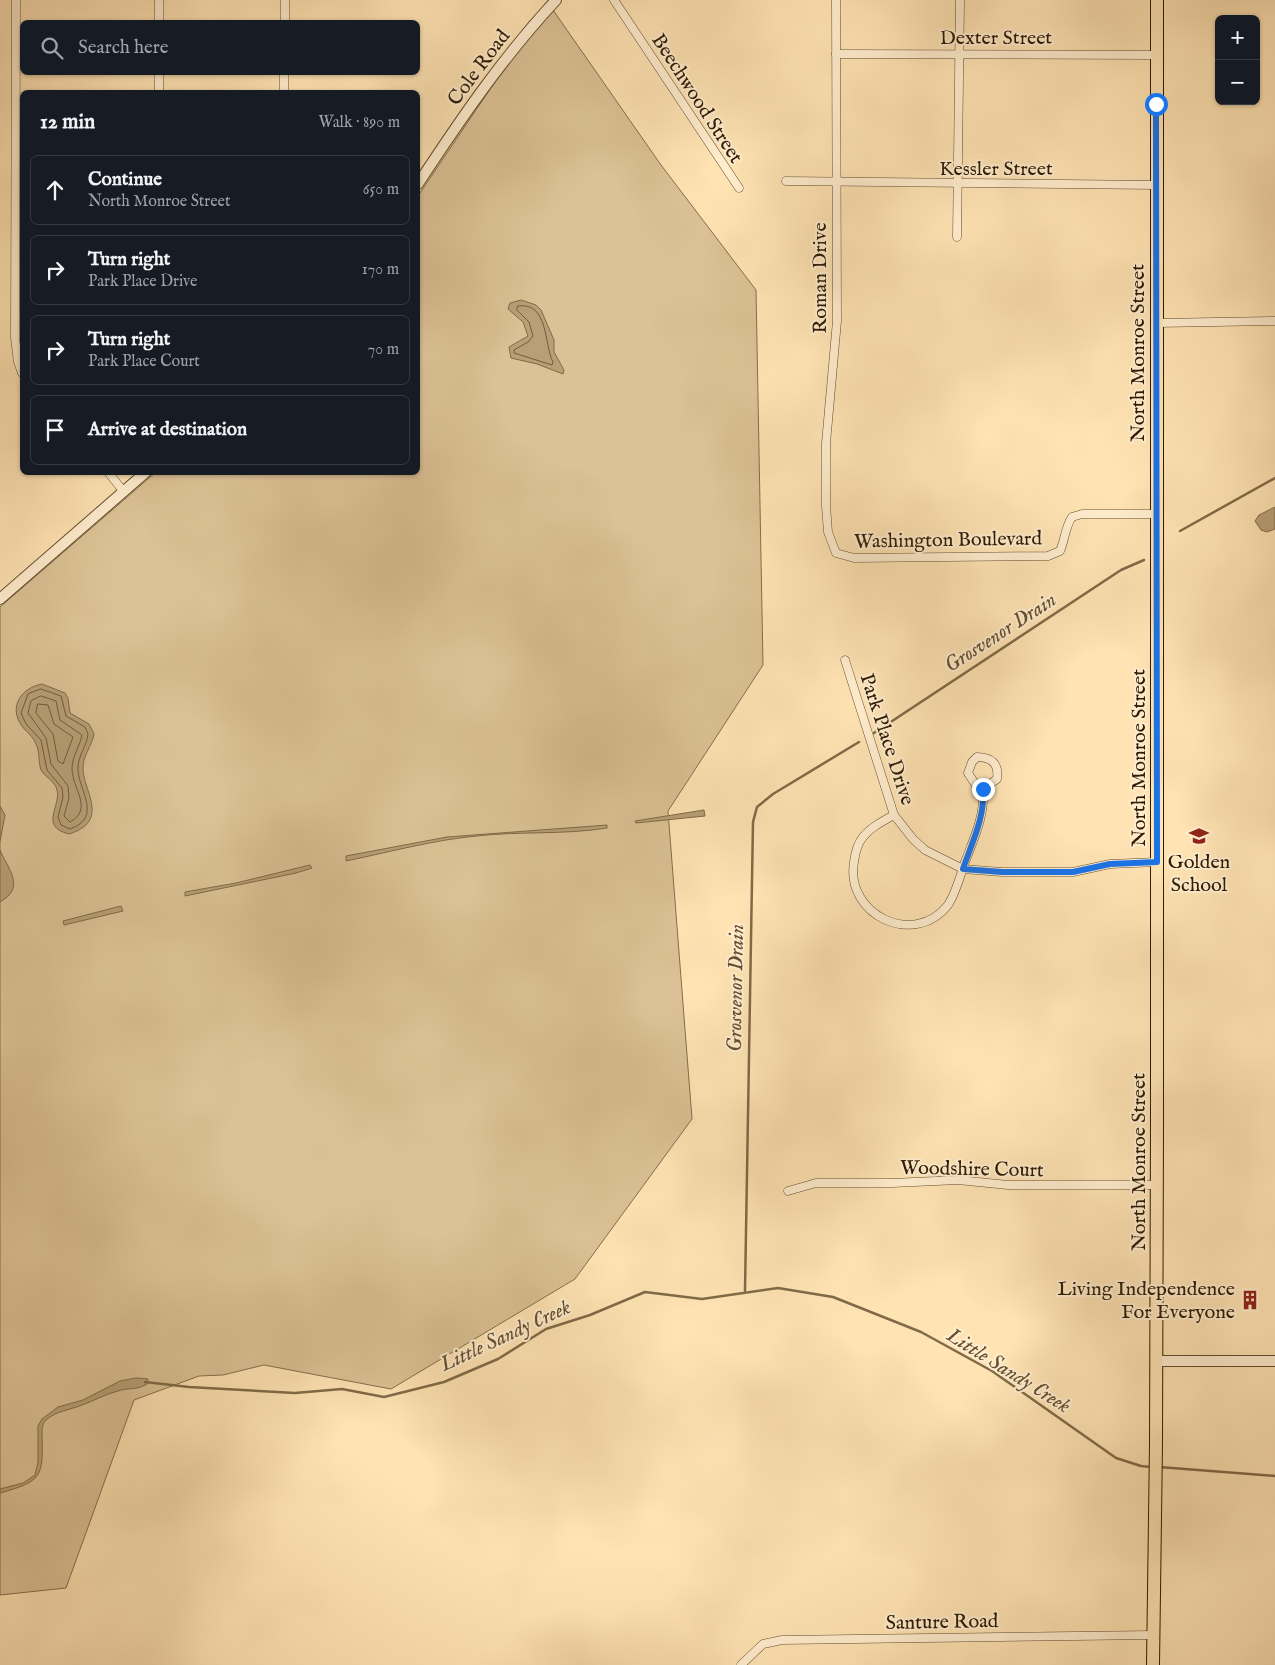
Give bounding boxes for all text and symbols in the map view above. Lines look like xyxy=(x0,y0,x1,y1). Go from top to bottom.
map controls xyxy=(1215,15,1260,105)
button: + xyxy=(1215,15,1260,60)
search box xyxy=(20,20,420,75)
street label: Cole Road xyxy=(442,25,516,111)
street label: Dexter Street xyxy=(940,26,1052,51)
street label: Beechwood Street xyxy=(645,29,748,169)
icon: search xyxy=(38,34,66,62)
text: Search here xyxy=(78,36,169,60)
button: − xyxy=(1215,60,1260,105)
route start xyxy=(1145,93,1168,116)
text: 12 min xyxy=(40,109,95,136)
text: Walk · 890 m xyxy=(318,113,400,133)
street label: Kessler Street xyxy=(939,157,1053,182)
text: Continue xyxy=(88,168,162,192)
icon: ahead xyxy=(41,176,69,204)
text: 650 m xyxy=(363,180,399,200)
text: North Monroe Street xyxy=(88,192,230,212)
street label: Roman Drive xyxy=(808,222,833,334)
text: Turn right xyxy=(88,248,170,272)
icon: right xyxy=(41,256,69,284)
text: 170 m xyxy=(362,260,399,280)
street label: North Monroe Street xyxy=(1126,264,1151,442)
text: Park Place Drive xyxy=(88,272,197,292)
text: Turn right xyxy=(88,328,170,352)
icon: right xyxy=(41,336,69,364)
text: 70 m xyxy=(368,340,399,360)
text: Park Place Court xyxy=(88,352,200,372)
icon: arrive xyxy=(41,416,69,444)
text: Arrive at destination xyxy=(88,418,247,442)
street label: Washington Boulevard xyxy=(854,526,1043,555)
water label: Grosvenor Drain xyxy=(940,587,1062,679)
street label: North Monroe Street xyxy=(1127,669,1152,847)
street label: Park Place Drive xyxy=(854,671,920,808)
route end xyxy=(972,778,995,801)
school or university icon: Golden School xyxy=(1188,825,1210,847)
place label: Golden School xyxy=(1168,850,1231,898)
water label: Grosvenor Drain xyxy=(722,924,751,1052)
street label: North Monroe Street xyxy=(1127,1073,1152,1251)
street label: Woodshire Court xyxy=(900,1156,1044,1183)
place label: Living Independence For Everyone xyxy=(1057,1277,1235,1325)
building icon: Living Independence For Everyone xyxy=(1239,1289,1261,1311)
water label: Little Sandy Creek xyxy=(435,1294,576,1379)
water label: Little Sandy Creek xyxy=(940,1322,1076,1420)
street label: Santure Road xyxy=(885,1609,999,1636)

